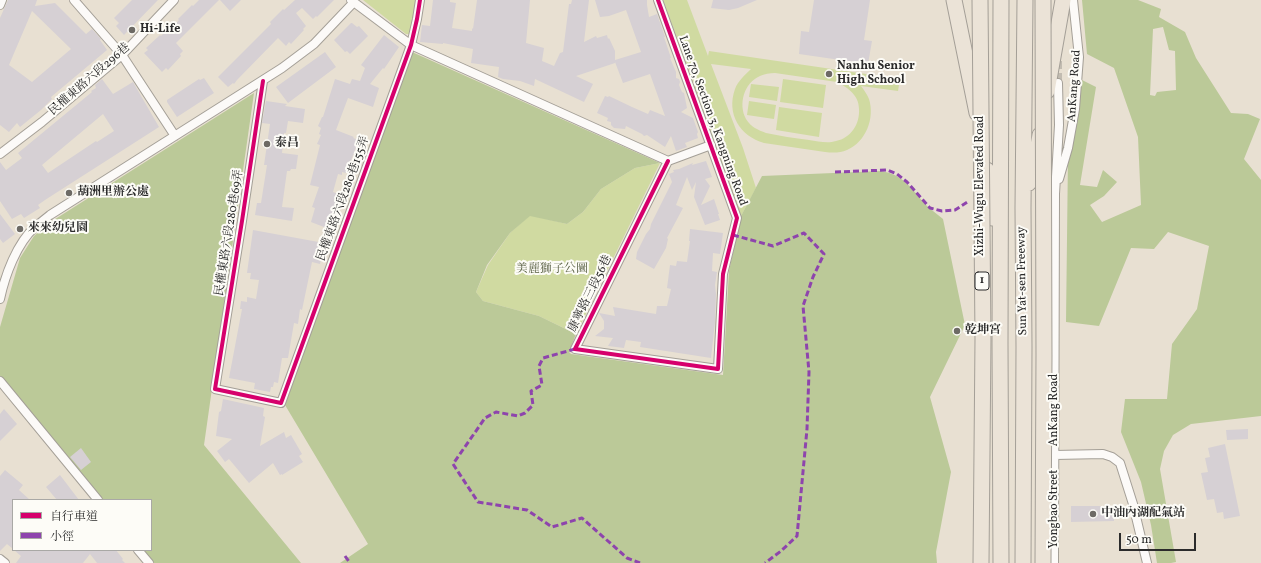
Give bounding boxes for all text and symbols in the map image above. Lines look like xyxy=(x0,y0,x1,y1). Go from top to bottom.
place label: Hi-Life xyxy=(140,23,180,37)
marker: Hi-Life xyxy=(127,25,137,35)
street label: Lane 70, Section 3, Kangning Road xyxy=(674,34,750,208)
street label: 民權東路六段296巷 xyxy=(46,41,134,119)
street label: AnKang Road xyxy=(1065,49,1085,123)
place label: Nanhu Senior High School xyxy=(837,60,915,88)
marker: Nanhu Senior High School xyxy=(824,69,834,79)
street label: Xizhi-Wugu Elevated Road xyxy=(974,116,988,256)
street label: 民權東路六段280巷155弄 xyxy=(315,135,373,263)
place label: 泰昌 xyxy=(275,137,299,151)
marker: 泰昌 xyxy=(262,139,272,149)
street label: 民權東路六段280巷69弄 xyxy=(213,169,247,297)
place label: 葫洲里辦公處 xyxy=(77,186,149,200)
marker: 葫洲里辦公處 xyxy=(64,188,74,198)
place label: 來來幼兒園 xyxy=(28,222,88,236)
marker: 來來幼兒園 xyxy=(15,224,25,234)
street label: Sun Yat-sen Freeway xyxy=(1015,226,1031,336)
street label: 康寧路三段56巷 xyxy=(566,253,616,335)
park label: 美麗獅子公圜 xyxy=(516,263,588,277)
road number: 1 xyxy=(975,272,989,290)
place label: 乾坤宮 xyxy=(965,324,1001,338)
marker: 乾坤宮 xyxy=(952,326,962,336)
street label: AnKang Road xyxy=(1048,374,1062,446)
street label: Yongbao Street xyxy=(1048,470,1062,548)
legend xyxy=(12,499,152,551)
place label: 中油內湖配氣站 xyxy=(1101,507,1185,521)
text: 自行車道 xyxy=(50,509,98,525)
marker: 中油內湖配氣站 xyxy=(1088,509,1098,519)
scale bar xyxy=(1121,525,1198,551)
text: 小徑 xyxy=(50,529,74,545)
text: 50 m xyxy=(1126,532,1152,548)

